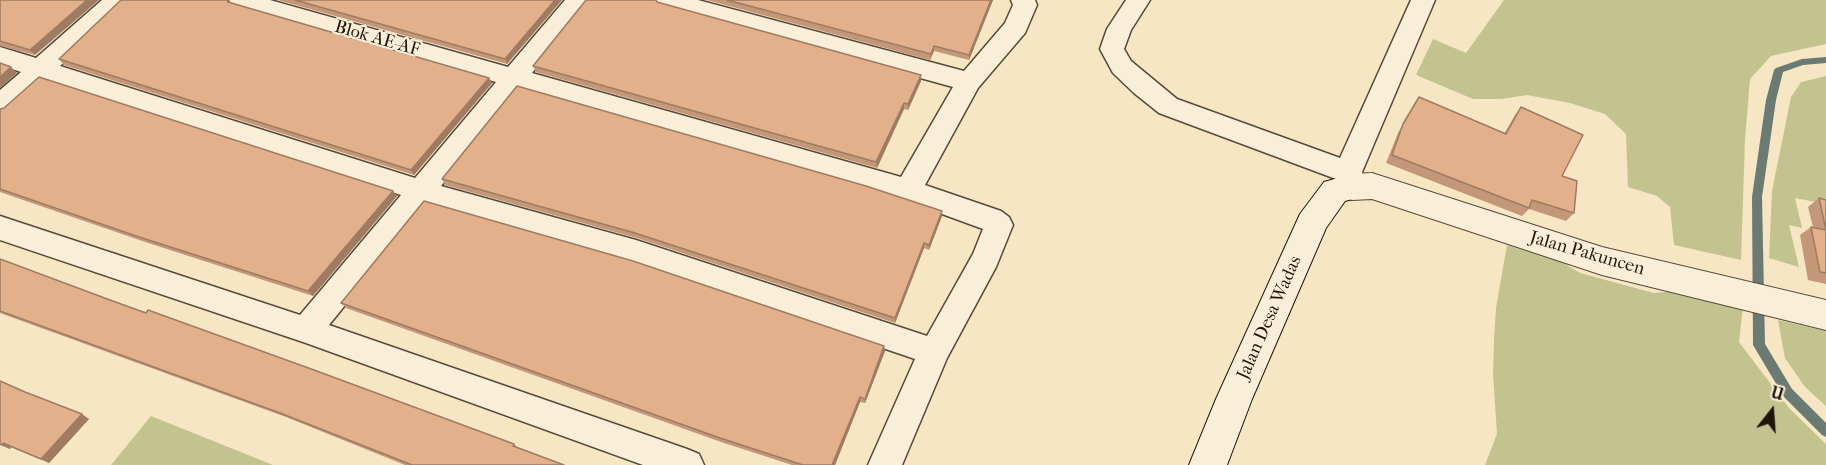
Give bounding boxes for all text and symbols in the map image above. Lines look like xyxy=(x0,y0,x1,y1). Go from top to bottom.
street label: Blok AE-AF xyxy=(332,17,422,61)
street label: Jalan Pakuncen xyxy=(1527,227,1647,281)
street label: Jalan Desa Wadas xyxy=(1233,253,1307,383)
north arrow xyxy=(1742,381,1802,441)
text: U xyxy=(1769,382,1786,404)

